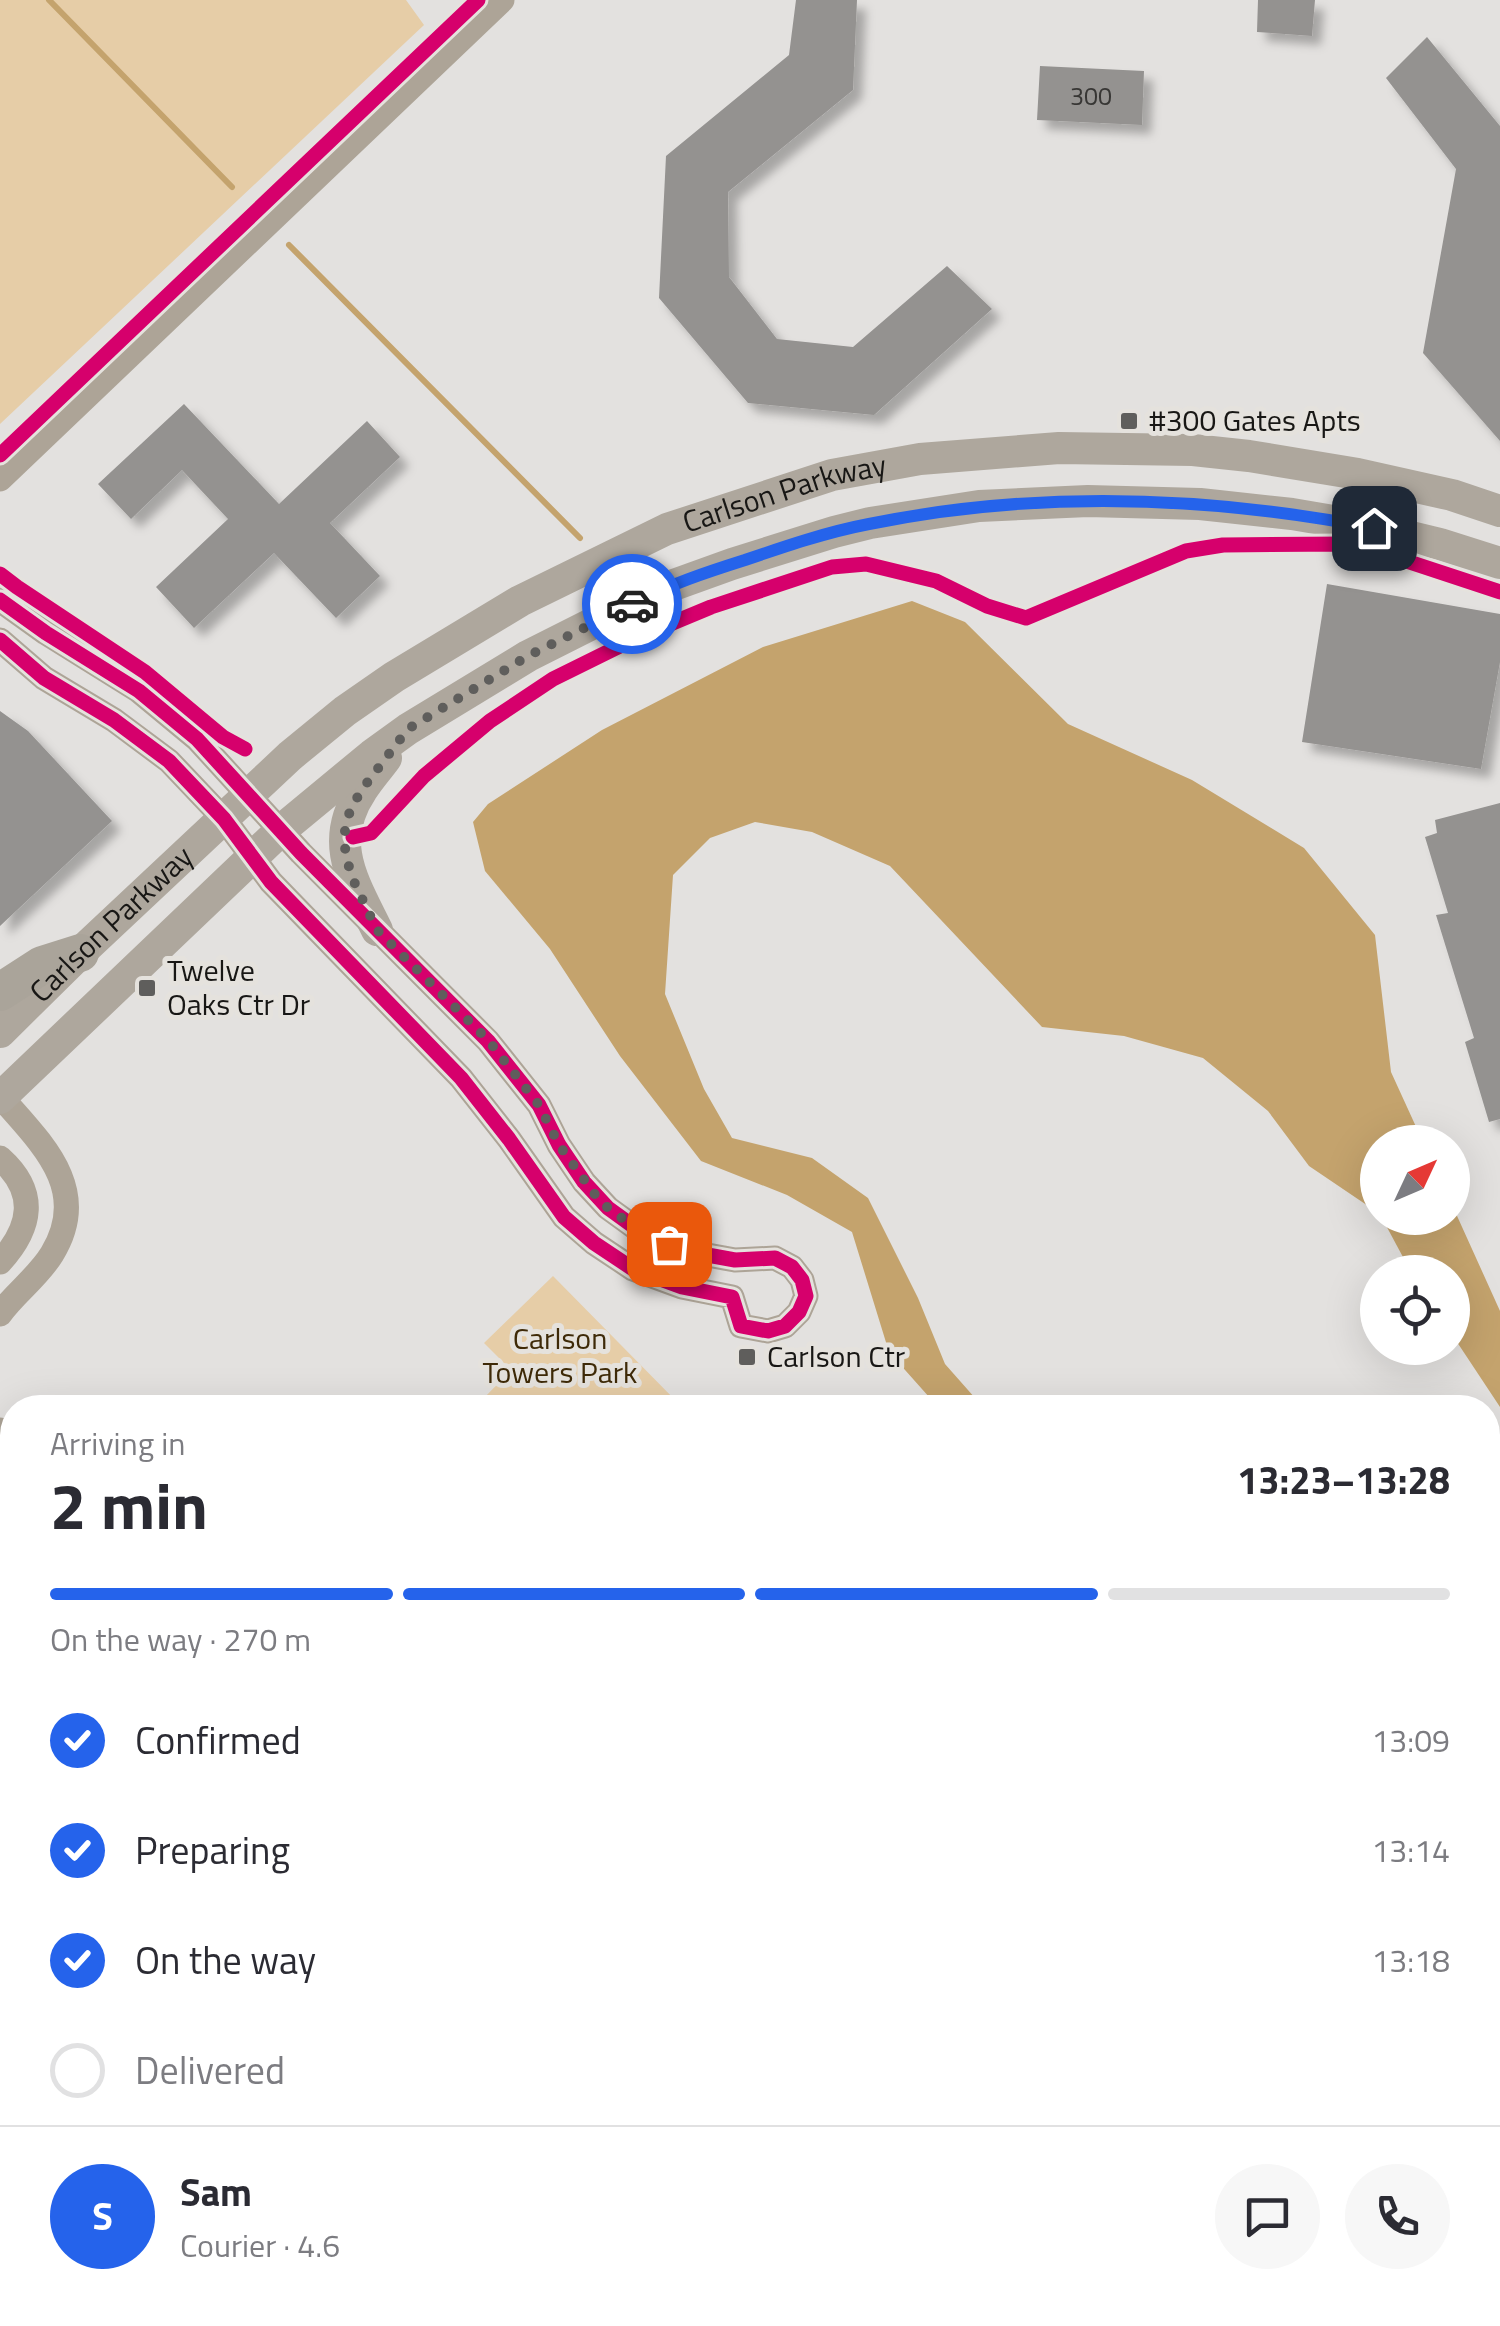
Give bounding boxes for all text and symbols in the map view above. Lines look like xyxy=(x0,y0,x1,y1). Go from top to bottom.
house number: 300 xyxy=(1070,77,1112,115)
place label: #300 Gates Apts xyxy=(1149,397,1361,443)
marker: #300 Gates Apts xyxy=(1118,410,1140,432)
street label: Carlson Parkway xyxy=(676,442,890,544)
pin xyxy=(1332,486,1417,571)
icon: home xyxy=(1347,501,1402,556)
courier xyxy=(582,554,682,654)
icon: car xyxy=(605,577,660,632)
street label: Carlson Parkway xyxy=(18,834,203,1013)
place label: Twelve Oaks Ctr Dr xyxy=(167,947,310,1027)
marker: Twelve Oaks Ctr Dr xyxy=(136,977,158,999)
north arrow xyxy=(1360,1125,1470,1235)
map controls xyxy=(1360,1125,1470,1365)
pin xyxy=(627,1202,712,1287)
icon: bag xyxy=(642,1217,697,1272)
button: locate xyxy=(1360,1255,1470,1365)
park label: Carlson Towers Park xyxy=(483,1315,637,1395)
place label: Carlson Ctr xyxy=(767,1333,905,1379)
marker: Carlson Ctr xyxy=(736,1346,758,1368)
text: Arriving in xyxy=(50,1419,186,1467)
text: 13:23–13:28 xyxy=(1237,1451,1450,1509)
text: 2 min xyxy=(50,1455,208,1554)
text: On the way · 270 m xyxy=(50,1615,311,1663)
text: Confirmed xyxy=(135,1711,301,1769)
icon: check xyxy=(50,1713,105,1768)
text: 13:09 xyxy=(1371,1716,1450,1764)
text: Preparing xyxy=(135,1821,290,1879)
icon: check xyxy=(50,1823,105,1878)
text: 13:14 xyxy=(1371,1826,1450,1874)
text: On the way xyxy=(135,1931,316,1989)
icon: check xyxy=(50,1933,105,1988)
text: 13:18 xyxy=(1371,1936,1450,1984)
text: Delivered xyxy=(135,2041,285,2099)
text: Sam xyxy=(180,2163,252,2221)
button: chat xyxy=(1215,2164,1320,2269)
button: phone xyxy=(1345,2164,1450,2269)
text: S xyxy=(92,2187,113,2245)
text: Courier · 4.6 xyxy=(180,2221,340,2269)

